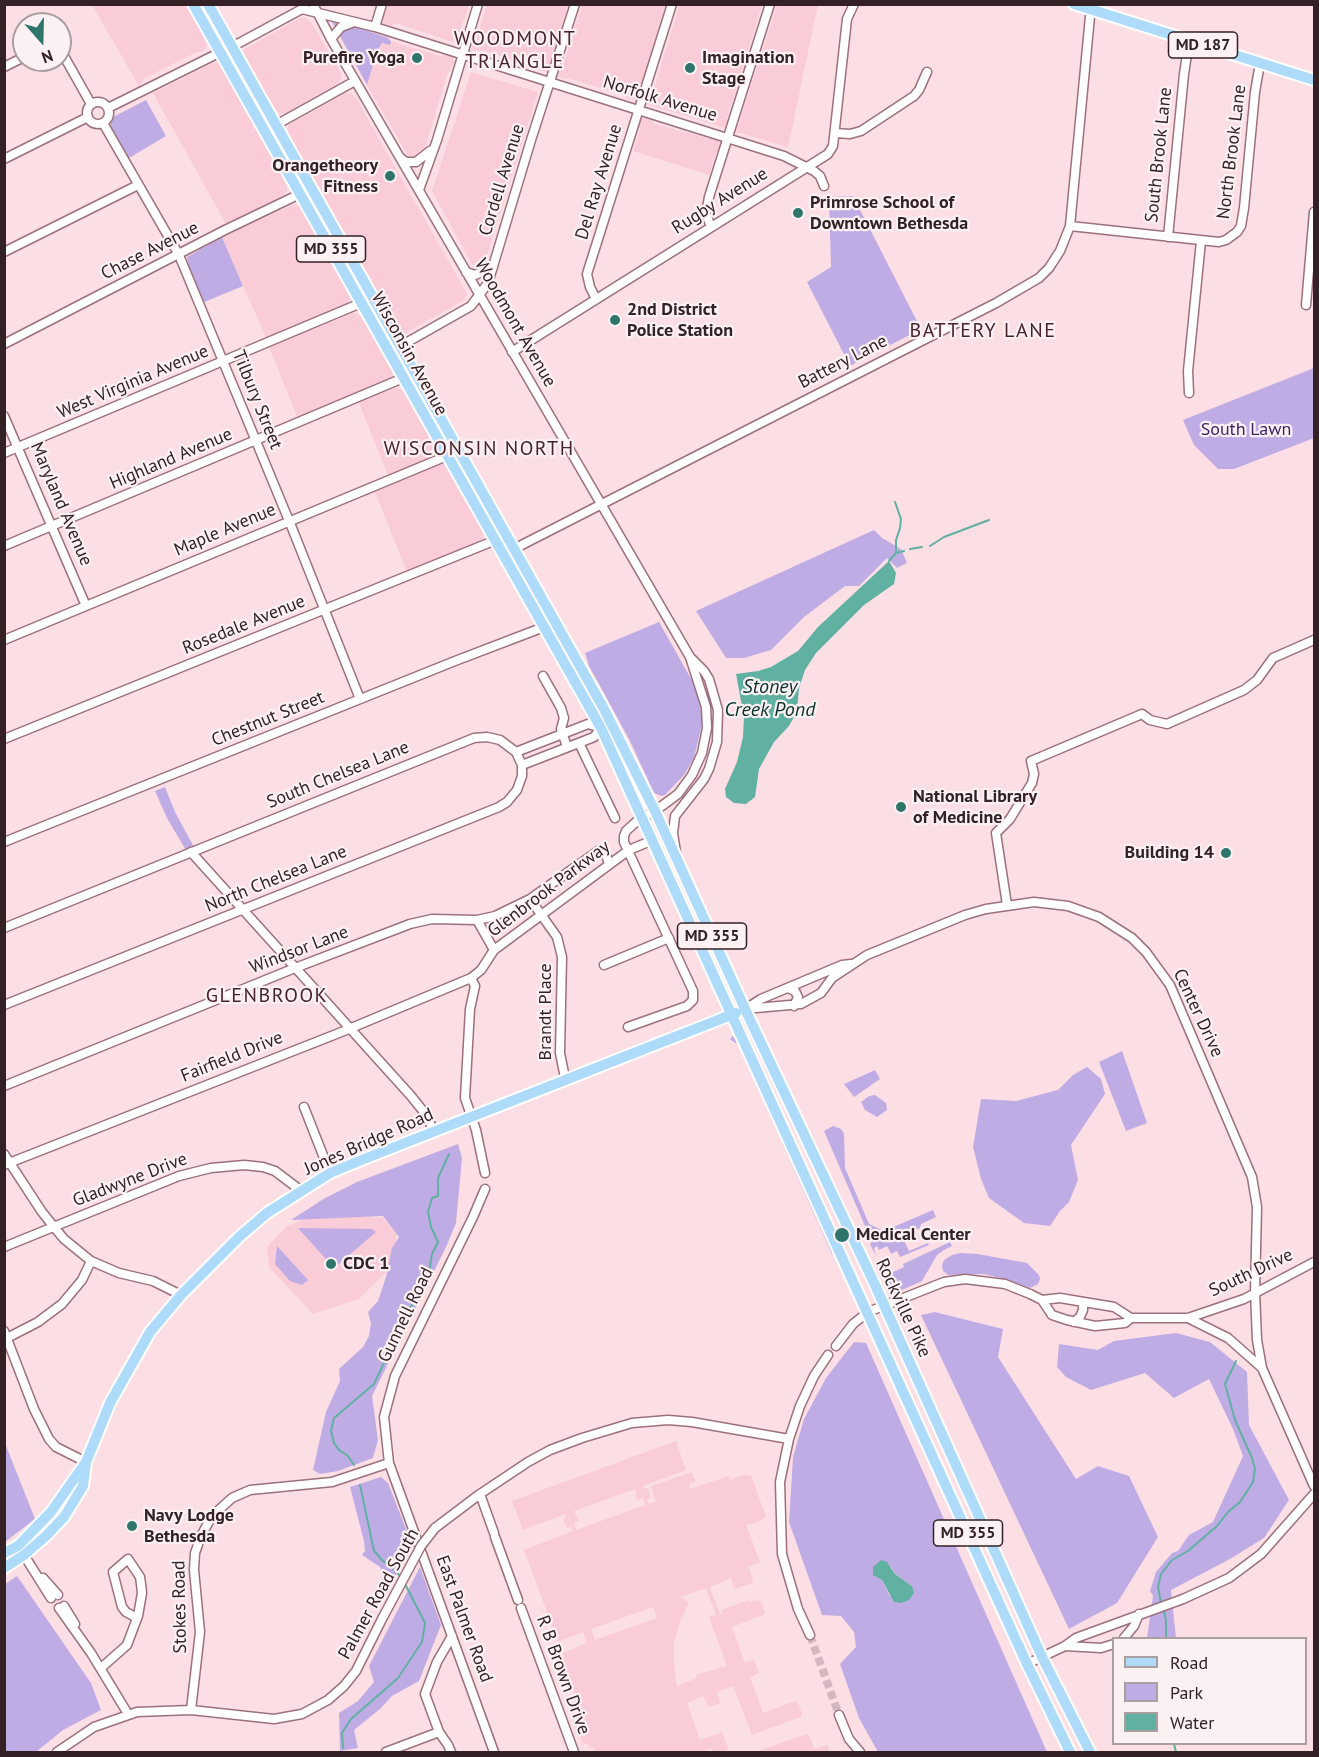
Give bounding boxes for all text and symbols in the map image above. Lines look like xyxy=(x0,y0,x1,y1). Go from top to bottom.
north arrow xyxy=(12,12,72,72)
district label: WOODMONT TRIANGLE xyxy=(454,27,576,74)
road number: MD 187 xyxy=(1168,32,1238,58)
text: N xyxy=(39,46,56,68)
place label: Purefire Yoga xyxy=(303,47,405,69)
place label: Imagination Stage xyxy=(702,47,794,90)
marker: Purefire Yoga xyxy=(410,51,424,65)
marker: Imagination Stage xyxy=(683,61,697,75)
street label: Norfolk Avenue xyxy=(600,71,720,127)
street label: North Brook Lane xyxy=(1213,83,1251,221)
street label: South Brook Lane xyxy=(1141,86,1177,224)
street label: Cordell Avenue xyxy=(475,121,529,239)
street label: Del Ray Avenue xyxy=(571,122,627,242)
place label: Orangetheory Fitness xyxy=(272,155,378,198)
street label: Rugby Avenue xyxy=(668,163,772,239)
marker: Orangetheory Fitness xyxy=(383,169,397,183)
place label: Primrose School of Downtown Bethesda xyxy=(810,192,968,234)
marker: Primrose School of Downtown Bethesda xyxy=(791,206,805,220)
street label: Chase Avenue xyxy=(98,217,202,285)
road number: MD 355 xyxy=(296,236,366,262)
street label: Woodmont Avenue xyxy=(470,255,560,391)
street label: Wisconsin Avenue xyxy=(366,289,452,419)
place label: 2nd District Police Station xyxy=(627,299,733,342)
marker: 2nd District Police Station xyxy=(608,313,622,327)
district label: BATTERY LANE xyxy=(910,319,1056,343)
street label: Battery Lane xyxy=(795,330,891,394)
street label: West Virginia Avenue xyxy=(54,340,212,424)
street label: Tilbury Street xyxy=(227,347,287,453)
park label: South Lawn xyxy=(1201,419,1291,441)
street label: Highland Avenue xyxy=(106,423,236,495)
district label: WISCONSIN NORTH xyxy=(383,437,575,461)
street label: Maryland Avenue xyxy=(25,439,97,569)
street label: Maple Avenue xyxy=(171,499,279,561)
street label: Rosedale Avenue xyxy=(180,591,308,659)
water label: Stoney Creek Pond xyxy=(725,675,815,722)
street label: Chestnut Street xyxy=(209,687,327,751)
street label: South Chelsea Lane xyxy=(264,737,412,813)
place label: National Library of Medicine xyxy=(913,786,1037,828)
marker: National Library of Medicine xyxy=(894,800,908,814)
street label: Glenbrook Parkway xyxy=(484,836,614,942)
street label: North Chelsea Lane xyxy=(202,841,350,917)
place label: Building 14 xyxy=(1125,842,1214,864)
marker: Building 14 xyxy=(1219,846,1233,860)
street label: Windsor Lane xyxy=(246,921,352,979)
road number: MD 355 xyxy=(678,923,746,949)
street label: Brandt Place xyxy=(535,963,557,1061)
street label: Center Drive xyxy=(1168,965,1228,1061)
district label: GLENBROOK xyxy=(206,984,328,1008)
street label: Fairfield Drive xyxy=(178,1027,286,1087)
street label: Jones Bridge Road xyxy=(301,1104,437,1180)
street label: Gladwyne Drive xyxy=(70,1148,190,1212)
place label: Medical Center xyxy=(856,1224,971,1246)
marker: Medical Center xyxy=(833,1226,851,1244)
street label: South Drive xyxy=(1206,1244,1296,1302)
place label: CDC 1 xyxy=(343,1253,390,1275)
street label: Rockville Pike xyxy=(871,1255,935,1361)
marker: CDC 1 xyxy=(324,1257,338,1271)
street label: Gunnell Road xyxy=(374,1264,438,1366)
place label: Navy Lodge Bethesda xyxy=(144,1505,234,1547)
marker: Navy Lodge Bethesda xyxy=(125,1519,139,1533)
road number: MD 355 xyxy=(934,1520,1002,1546)
street label: Palmer Road South xyxy=(334,1525,424,1663)
street label: East Palmer Road xyxy=(431,1553,497,1685)
street label: Stokes Road xyxy=(168,1560,192,1654)
street label: R B Brown Drive xyxy=(531,1613,595,1737)
legend xyxy=(1112,1637,1307,1745)
text: Road xyxy=(1170,1651,1208,1674)
text: Park xyxy=(1170,1681,1203,1704)
text: Water xyxy=(1170,1711,1214,1734)

